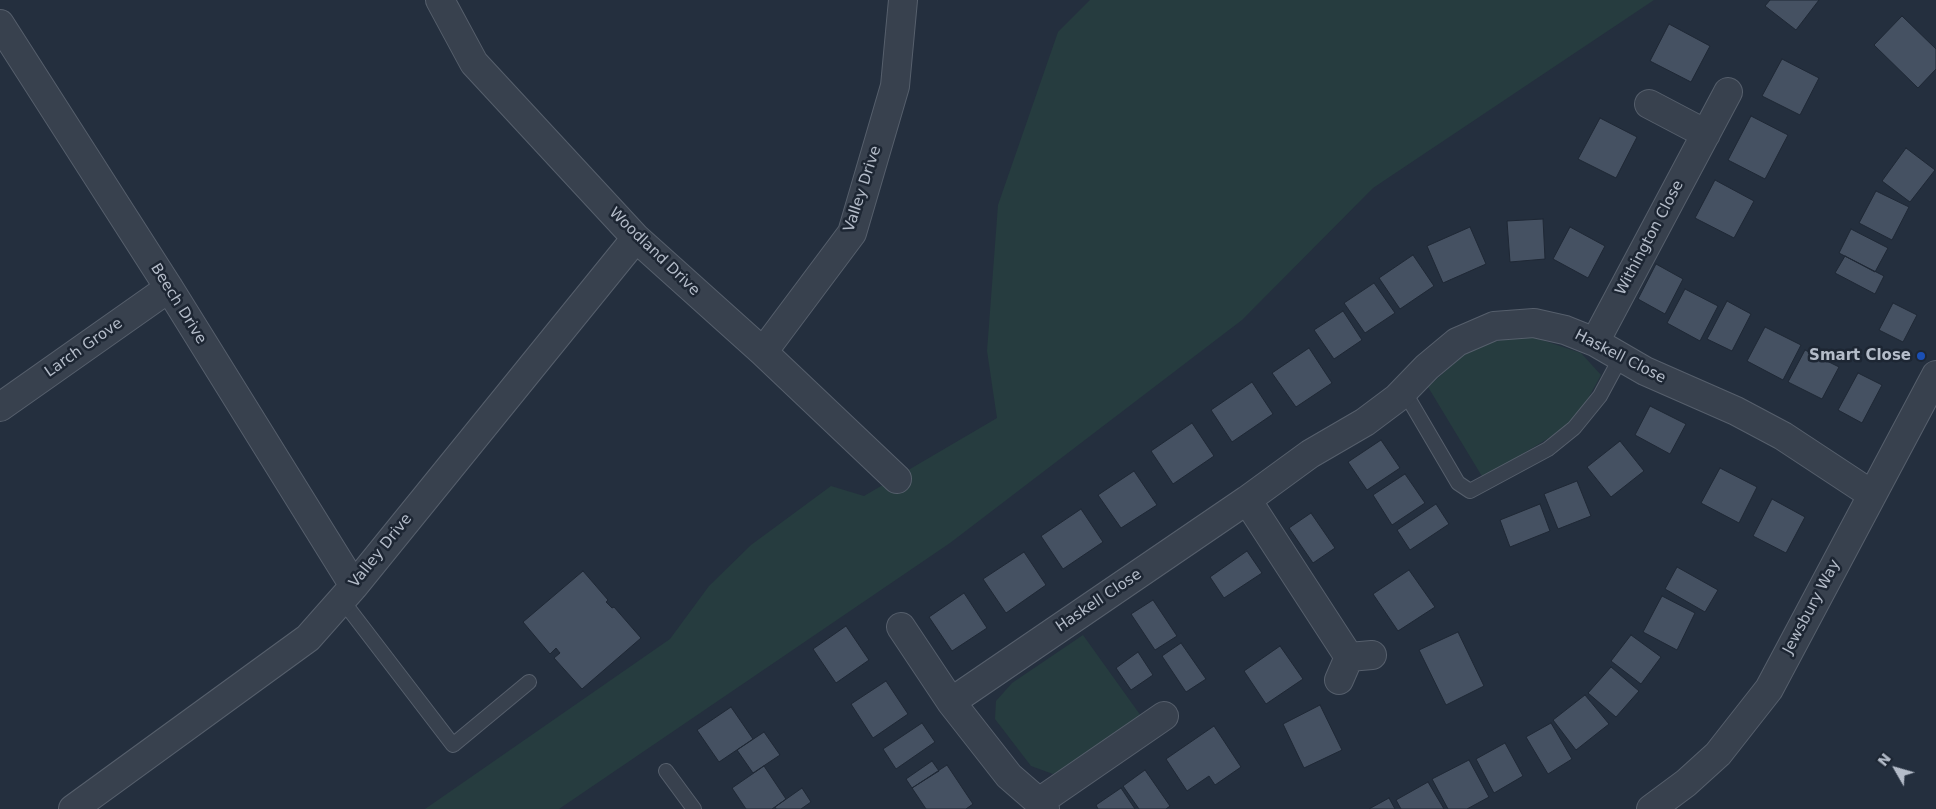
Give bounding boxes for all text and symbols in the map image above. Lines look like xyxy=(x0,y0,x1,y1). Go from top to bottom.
street label: Valley Drive xyxy=(841,144,885,234)
street label: Withington Close xyxy=(1612,178,1688,298)
street label: Woodland Drive xyxy=(605,204,703,300)
street label: Beech Drive xyxy=(146,261,210,347)
street label: Larch Grove xyxy=(42,315,126,381)
street label: Haskell Close xyxy=(1572,326,1668,388)
place label: Smart Close xyxy=(1809,347,1911,365)
marker: Smart Close xyxy=(1915,350,1927,362)
street label: Valley Drive xyxy=(346,511,416,591)
street label: Jewsbury Way xyxy=(1780,557,1844,657)
street label: Haskell Close xyxy=(1053,566,1145,636)
north arrow xyxy=(1871,744,1921,794)
text: N xyxy=(1874,750,1894,769)

